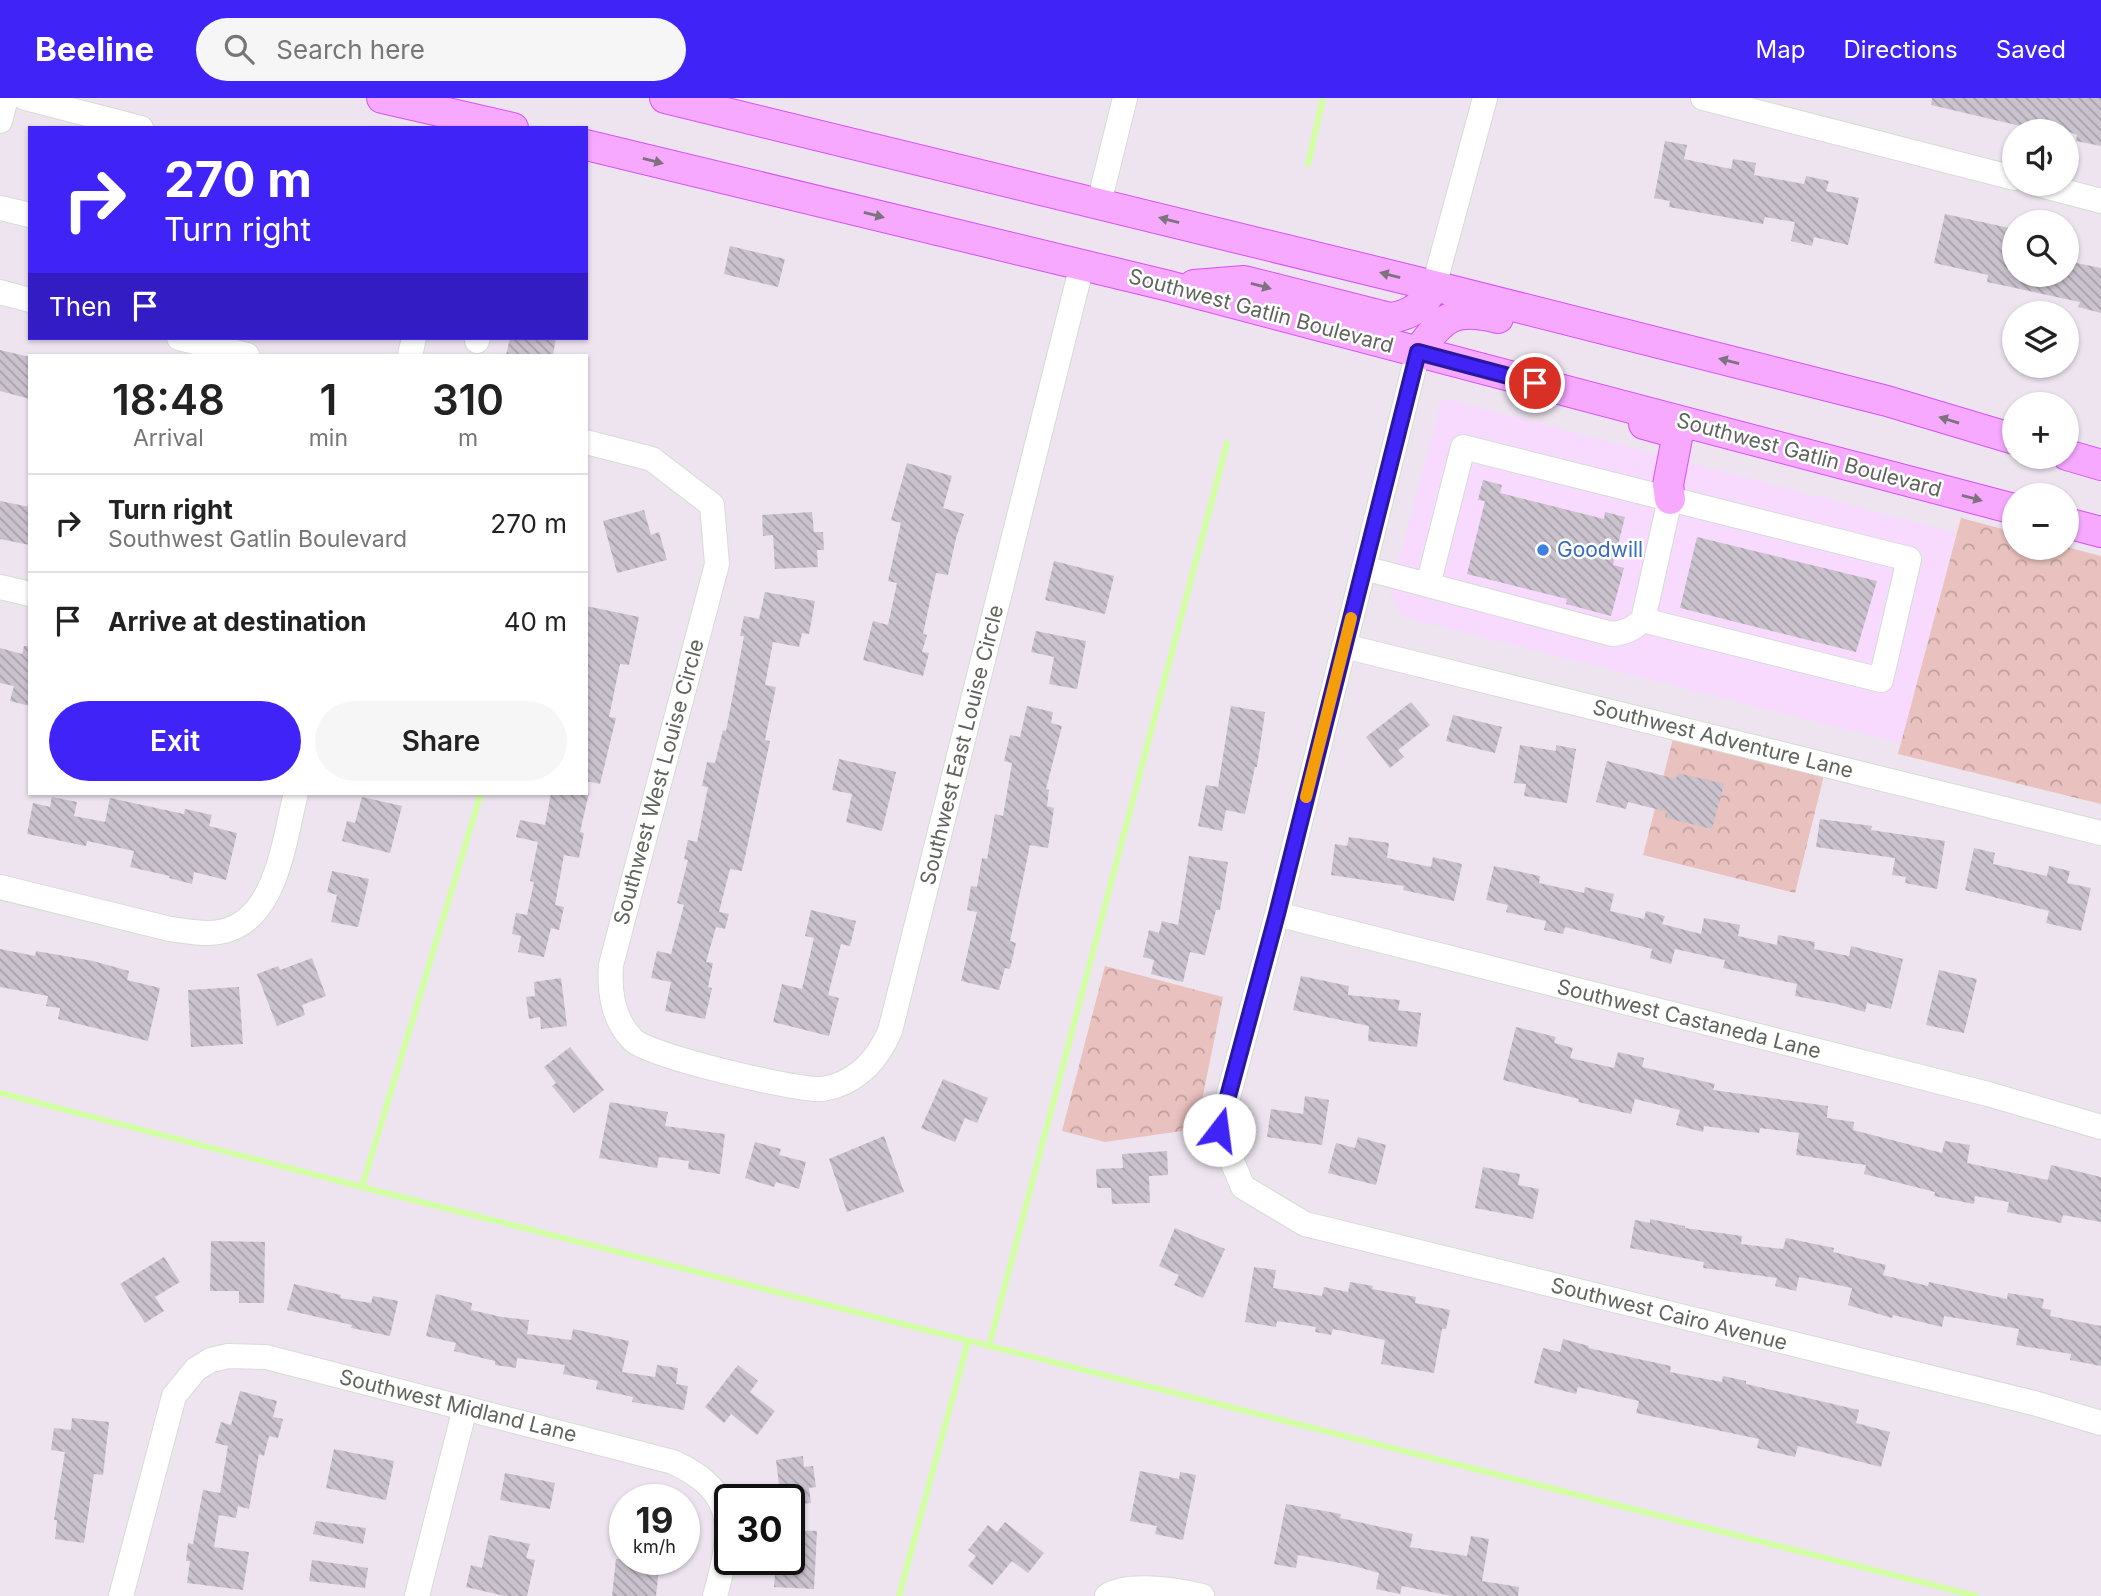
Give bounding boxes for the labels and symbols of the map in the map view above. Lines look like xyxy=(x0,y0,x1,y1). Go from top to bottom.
one-way arrow xyxy=(642,156,664,167)
one-way arrow xyxy=(863,209,885,220)
one-way arrow xyxy=(1158,214,1180,225)
street label: Southwest Gatlin Boulevard xyxy=(1126,263,1396,358)
one-way arrow xyxy=(1379,269,1401,280)
one-way arrow xyxy=(1251,281,1272,291)
pin xyxy=(1505,353,1565,413)
one-way arrow xyxy=(1718,355,1740,366)
street label: Southwest Gatlin Boulevard xyxy=(1674,407,1944,502)
one-way arrow xyxy=(1938,414,1959,424)
one-way arrow xyxy=(1961,493,1983,504)
place label: Goodwill xyxy=(1557,537,1643,562)
marker: Goodwill xyxy=(1535,542,1551,558)
street label: Southwest East Louise Circle xyxy=(915,602,1008,887)
street label: Southwest West Louise Circle xyxy=(608,636,709,928)
street label: Southwest Adventure Lane xyxy=(1590,694,1856,783)
street label: Southwest Castaneda Lane xyxy=(1555,974,1824,1063)
position arrow xyxy=(1182,1093,1256,1167)
street label: Southwest Cairo Avenue xyxy=(1548,1272,1790,1355)
street label: Southwest Midland Lane xyxy=(337,1364,580,1447)
speed limit sign: 30 xyxy=(714,1484,805,1575)

